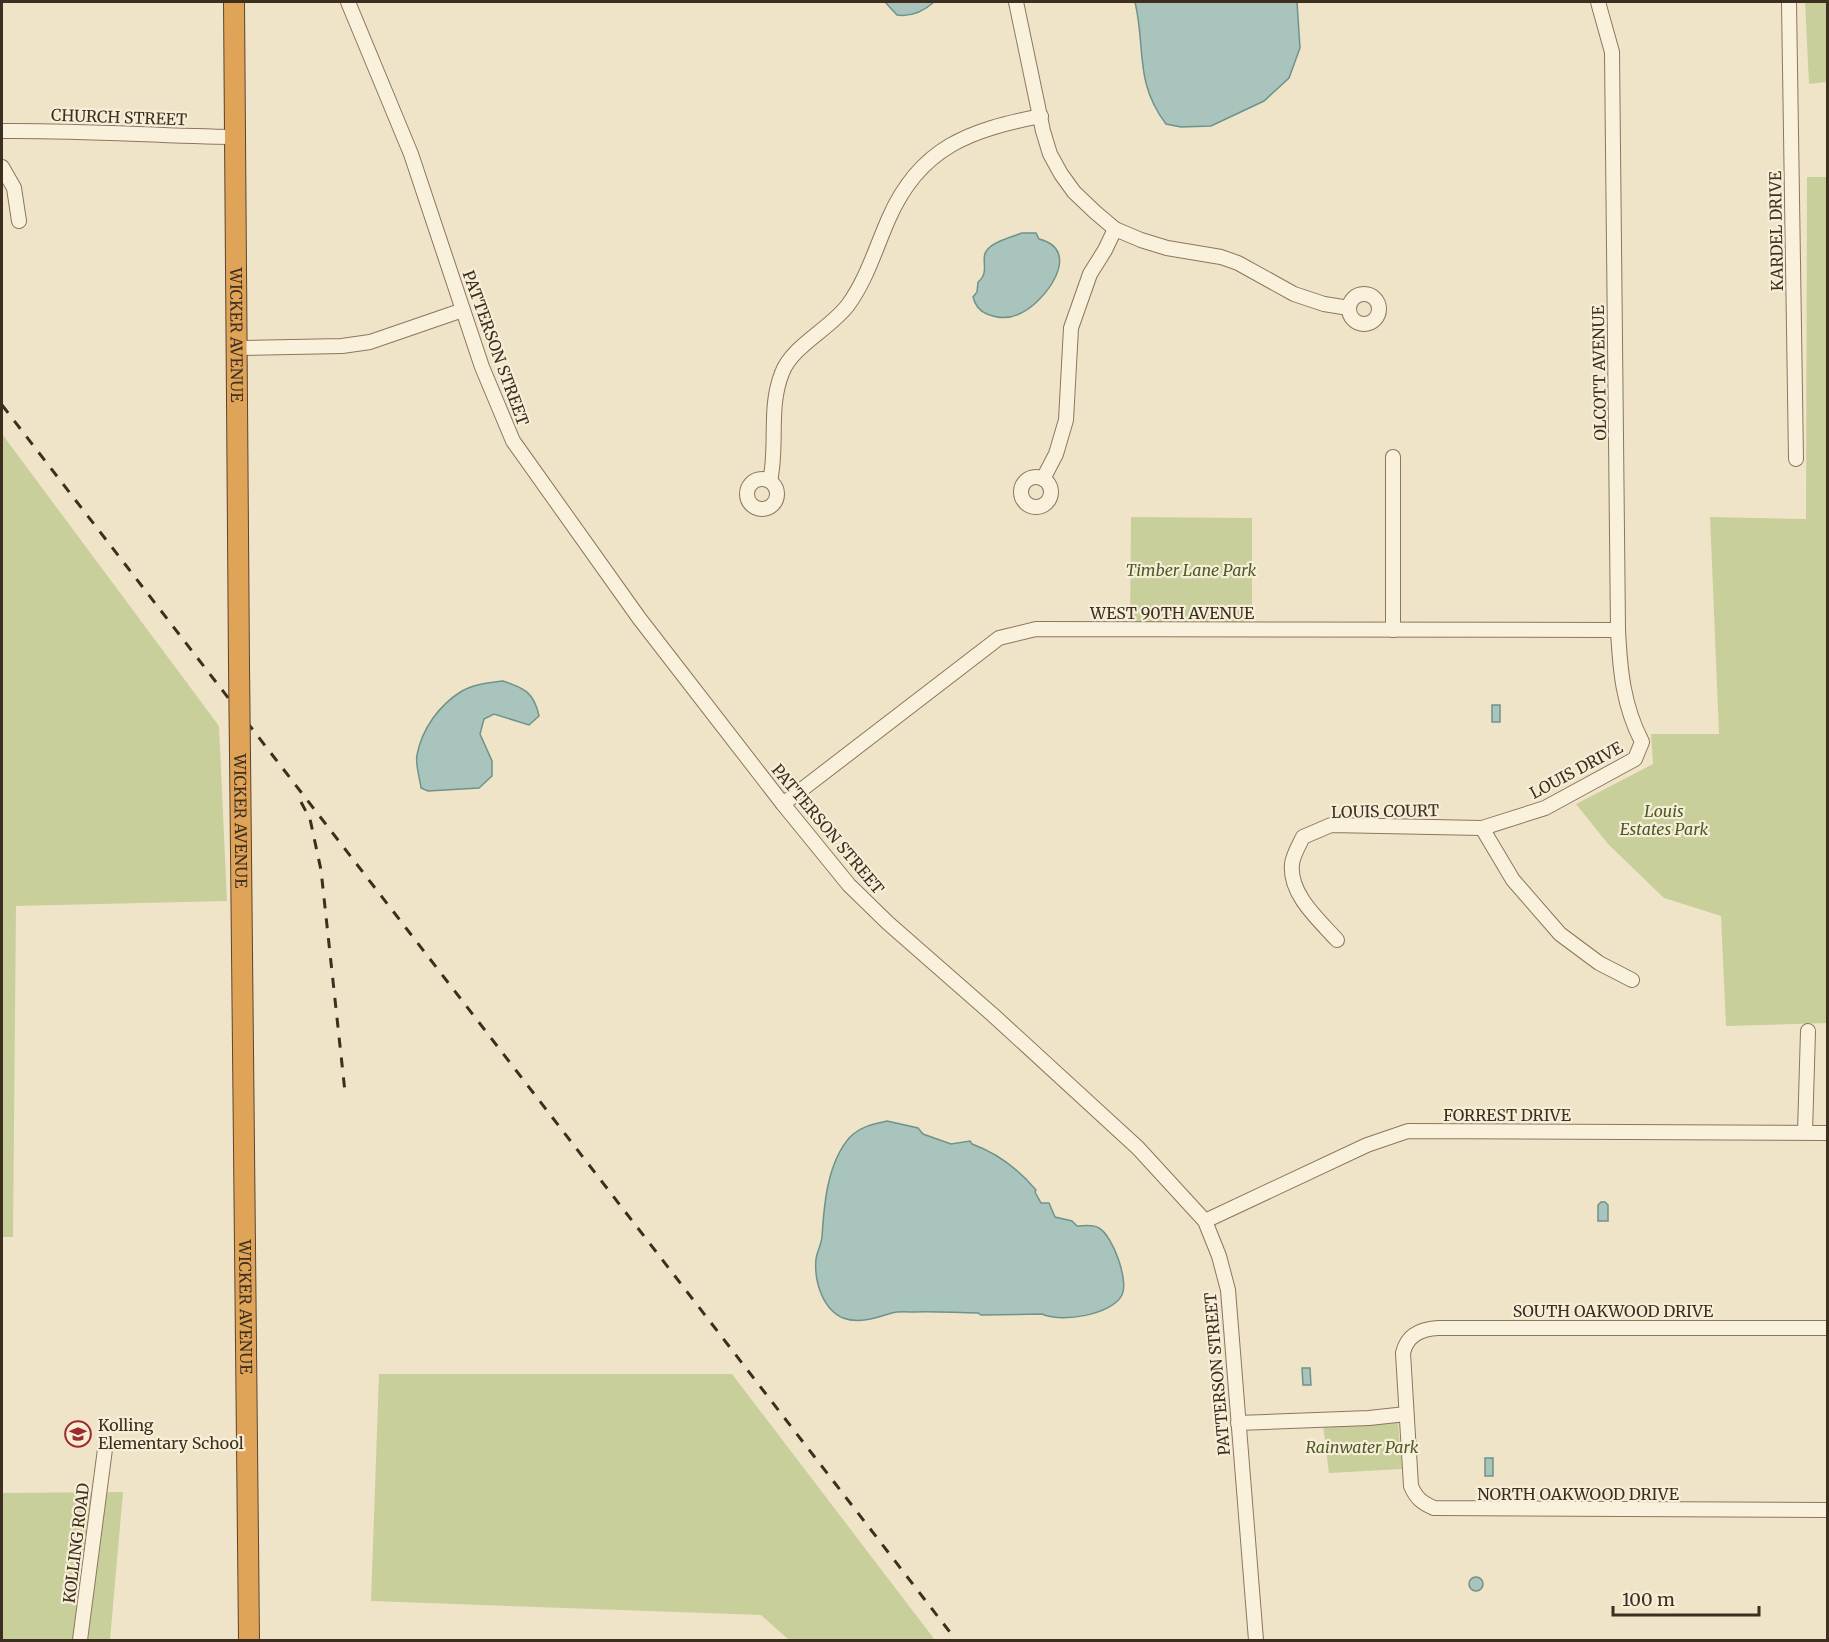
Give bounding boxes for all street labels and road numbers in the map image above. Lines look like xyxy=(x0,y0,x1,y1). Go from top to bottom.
street label: CHURCH STREET xyxy=(51,105,187,129)
street label: KARDEL DRIVE xyxy=(1765,170,1787,291)
street label: WICKER AVENUE xyxy=(226,267,247,403)
street label: PATTERSON STREET xyxy=(459,268,533,428)
street label: OLCOTT AVENUE xyxy=(1588,304,1610,441)
street label: WEST 90TH AVENUE xyxy=(1089,603,1255,623)
street label: LOUIS DRIVE xyxy=(1526,737,1627,803)
street label: WICKER AVENUE xyxy=(230,753,251,889)
street label: PATTERSON STREET xyxy=(768,760,888,898)
street label: LOUIS COURT xyxy=(1331,800,1439,822)
street label: FORREST DRIVE xyxy=(1443,1105,1572,1125)
street label: WICKER AVENUE xyxy=(235,1239,256,1375)
street label: PATTERSON STREET xyxy=(1200,1292,1234,1456)
street label: SOUTH OAKWOOD DRIVE xyxy=(1513,1301,1714,1321)
street label: KOLLING ROAD xyxy=(59,1482,93,1604)
street label: NORTH OAKWOOD DRIVE xyxy=(1477,1484,1680,1504)

